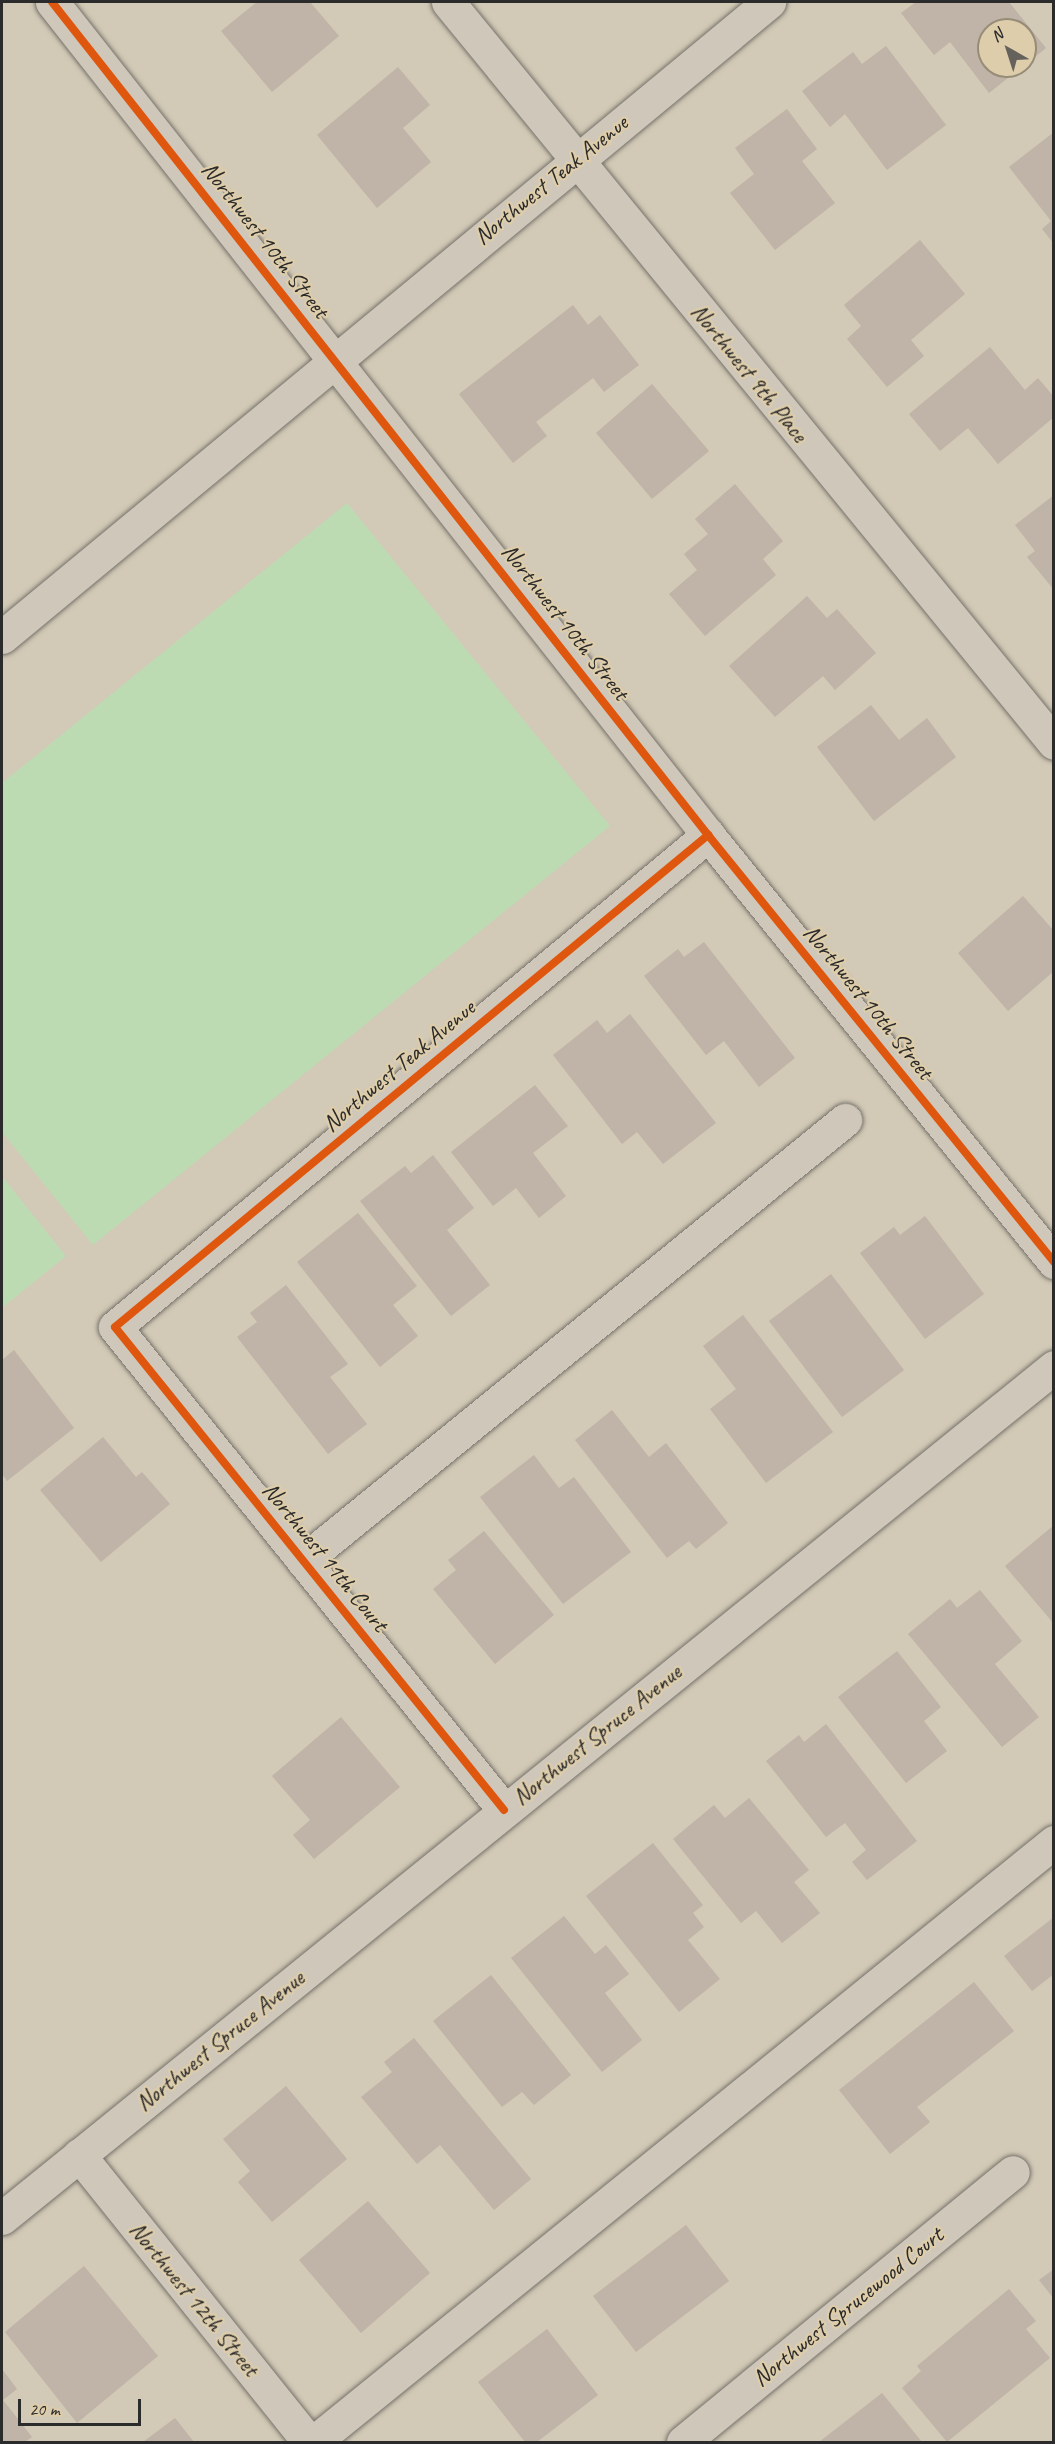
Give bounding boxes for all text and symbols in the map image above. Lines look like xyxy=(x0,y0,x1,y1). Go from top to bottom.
north arrow xyxy=(977,18,1037,78)
text: N xyxy=(987,25,1007,46)
street label: Northwest Teak Avenue xyxy=(469,110,633,250)
street label: Northwest 10th Street xyxy=(195,156,335,324)
street label: Northwest 9th Place xyxy=(684,298,814,448)
street label: Northwest 10th Street xyxy=(495,538,635,706)
street label: Northwest 10th Street xyxy=(797,919,939,1085)
street label: Northwest Teak Avenue xyxy=(318,994,480,1138)
street label: Northwest 11th Court xyxy=(256,1476,394,1638)
street label: Northwest Spruce Avenue xyxy=(507,1658,687,1812)
street label: Northwest Spruce Avenue xyxy=(130,1964,310,2118)
street label: Northwest 12th Street xyxy=(123,2216,265,2382)
street label: Northwest Sprucewood Court xyxy=(747,2221,949,2393)
scale bar xyxy=(21,2387,144,2425)
text: 20 m xyxy=(29,2398,60,2420)

